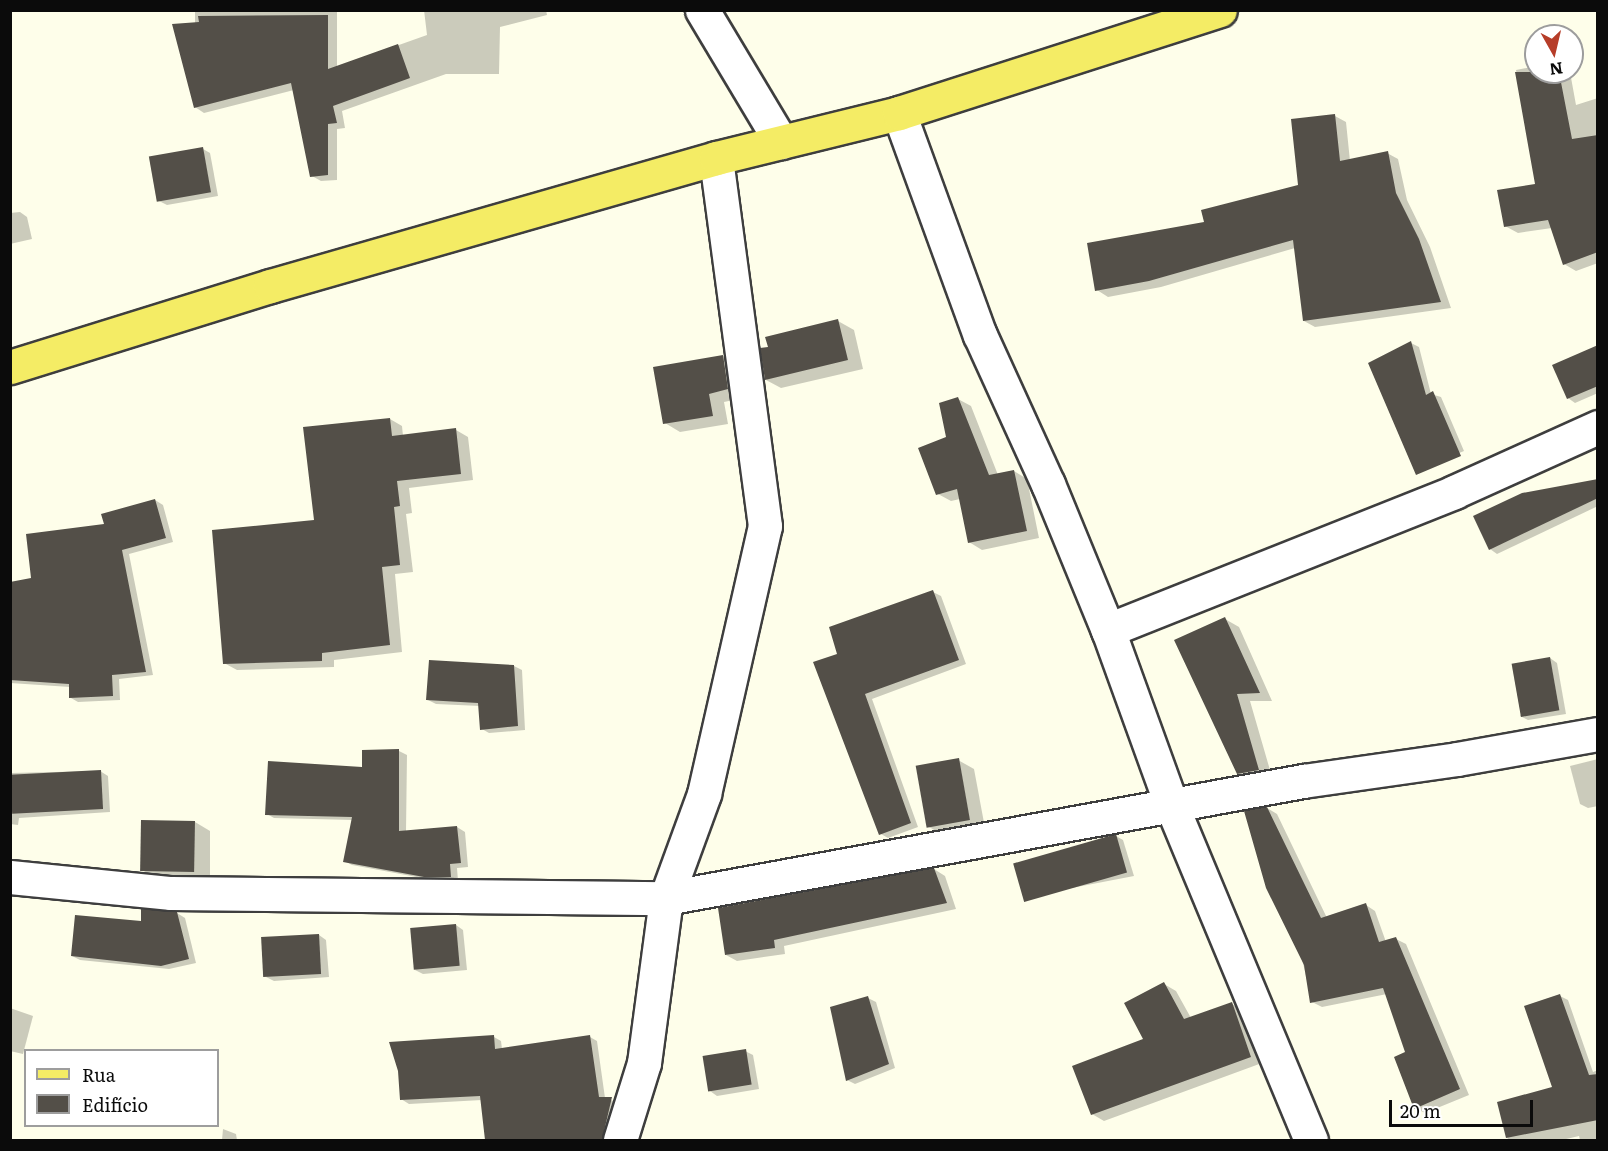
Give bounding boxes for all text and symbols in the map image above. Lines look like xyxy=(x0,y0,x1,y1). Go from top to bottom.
north arrow xyxy=(1524,24,1584,84)
text: N xyxy=(1548,57,1565,83)
legend xyxy=(24,1049,219,1127)
text: Rua xyxy=(82,1061,115,1088)
scale bar xyxy=(1392,1088,1536,1126)
text: Edifício xyxy=(82,1091,148,1118)
text: 20 m xyxy=(1400,1097,1441,1124)

